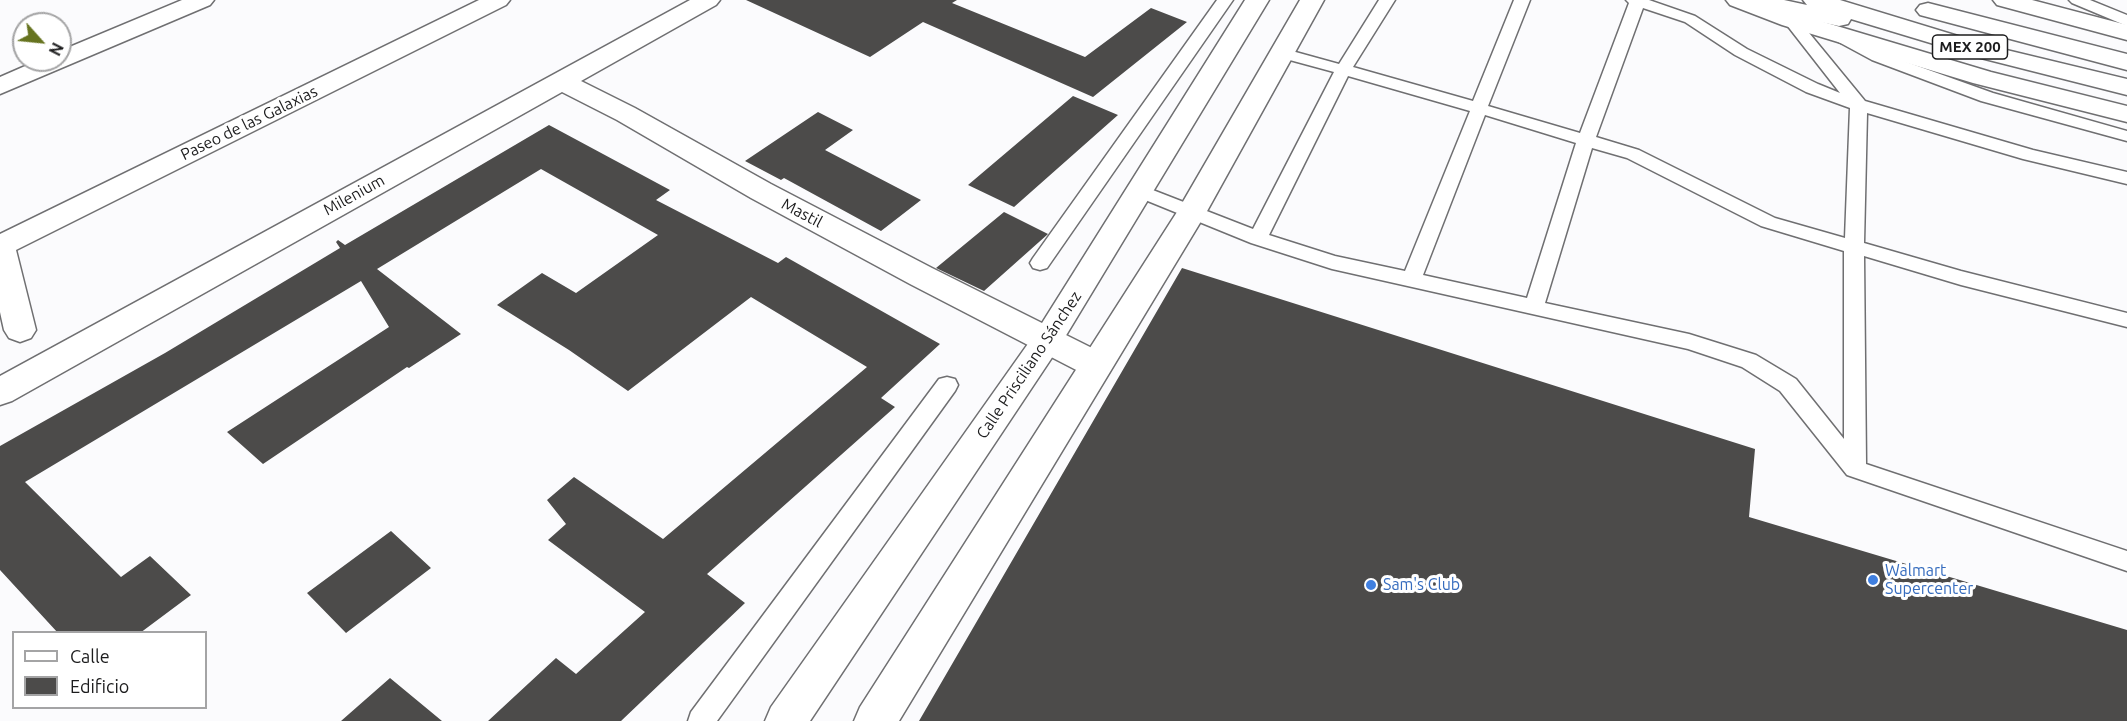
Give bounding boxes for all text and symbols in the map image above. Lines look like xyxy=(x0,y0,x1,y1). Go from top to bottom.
north arrow xyxy=(12,12,72,72)
road number: MEX 200 xyxy=(1932,35,2008,59)
text: N xyxy=(46,40,67,59)
street label: Paseo de las Galaxias xyxy=(177,82,321,164)
street label: Milenium xyxy=(320,170,388,220)
street label: Mastil xyxy=(778,194,826,232)
street label: Calle Prisciliano Sánchez xyxy=(972,288,1086,442)
place label: Walmart Supercenter xyxy=(1885,561,1973,599)
marker: Walmart Supercenter xyxy=(1866,573,1880,587)
place label: Sam's Club xyxy=(1383,575,1460,595)
marker: Sam's Club xyxy=(1364,578,1378,592)
legend xyxy=(12,631,207,709)
text: Calle xyxy=(70,646,110,666)
text: Edificio xyxy=(70,676,129,696)

